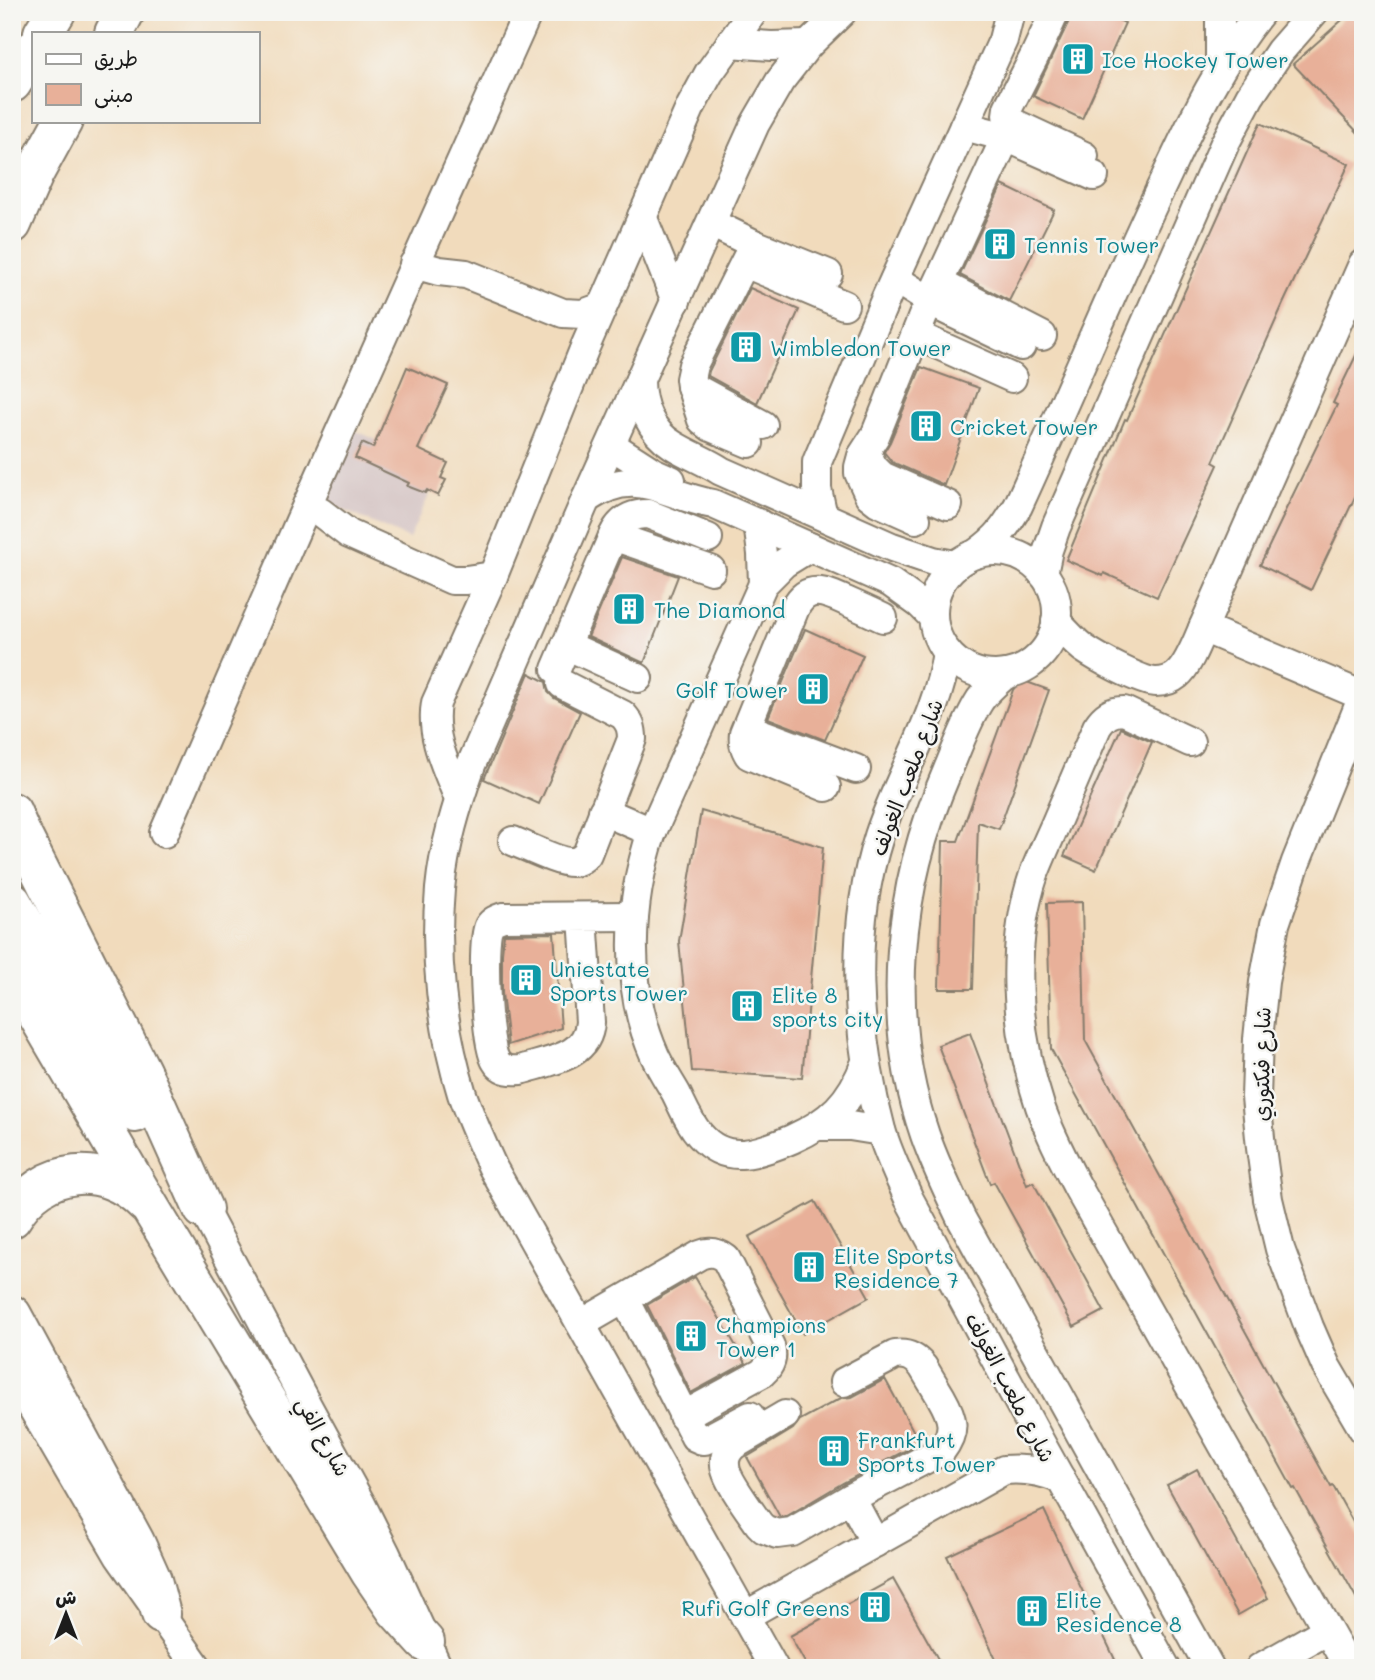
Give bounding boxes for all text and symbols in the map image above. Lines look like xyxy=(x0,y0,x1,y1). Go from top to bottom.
legend xyxy=(32,32,259,122)
building icon: Ice Hockey Tower xyxy=(1059,40,1097,78)
text: طريق xyxy=(94,44,138,71)
place label: Ice Hockey Tower xyxy=(1102,46,1289,73)
text: مبنى xyxy=(94,80,133,109)
building icon: Tennis Tower xyxy=(981,225,1019,263)
place label: Tennis Tower xyxy=(1024,231,1159,258)
building icon: Wimbledon Tower xyxy=(727,328,765,366)
place label: Wimbledon Tower xyxy=(770,334,951,361)
building icon: Cricket Tower xyxy=(907,407,945,445)
place label: Cricket Tower xyxy=(950,413,1098,440)
building icon: The Diamond xyxy=(610,590,648,628)
place label: The Diamond xyxy=(654,596,785,623)
building icon: Golf Tower xyxy=(794,670,832,708)
place label: Golf Tower xyxy=(676,676,788,703)
street label: شارع ملعب الغولف xyxy=(864,695,951,860)
place label: Uniestate Sports Tower xyxy=(550,955,688,1006)
building icon: Uniestate Sports Tower xyxy=(507,961,545,999)
place label: Elite 8 sports city xyxy=(772,981,883,1032)
building icon: Elite 8 sports city xyxy=(728,987,766,1025)
street label: شارع فيكتوري xyxy=(1247,1006,1278,1122)
place label: Elite Sports Residence 7 xyxy=(834,1242,959,1293)
building icon: Elite Sports Residence 7 xyxy=(790,1248,828,1286)
street label: شارع ملعب الغولف xyxy=(958,1307,1062,1468)
place label: Champions Tower 1 xyxy=(716,1311,826,1362)
building icon: Champions Tower 1 xyxy=(672,1317,710,1355)
street label: شارع الفي xyxy=(285,1391,357,1484)
place label: Frankfurt Sports Tower xyxy=(858,1426,996,1477)
building icon: Frankfurt Sports Tower xyxy=(815,1432,853,1470)
north arrow xyxy=(32,1578,102,1648)
text: ش xyxy=(56,1584,77,1609)
place label: Elite Residence 8 xyxy=(1056,1586,1182,1637)
building icon: Rufi Golf Greens xyxy=(856,1588,894,1626)
building icon: Elite Residence 8 xyxy=(1013,1592,1051,1630)
place label: Rufi Golf Greens xyxy=(682,1594,850,1621)

